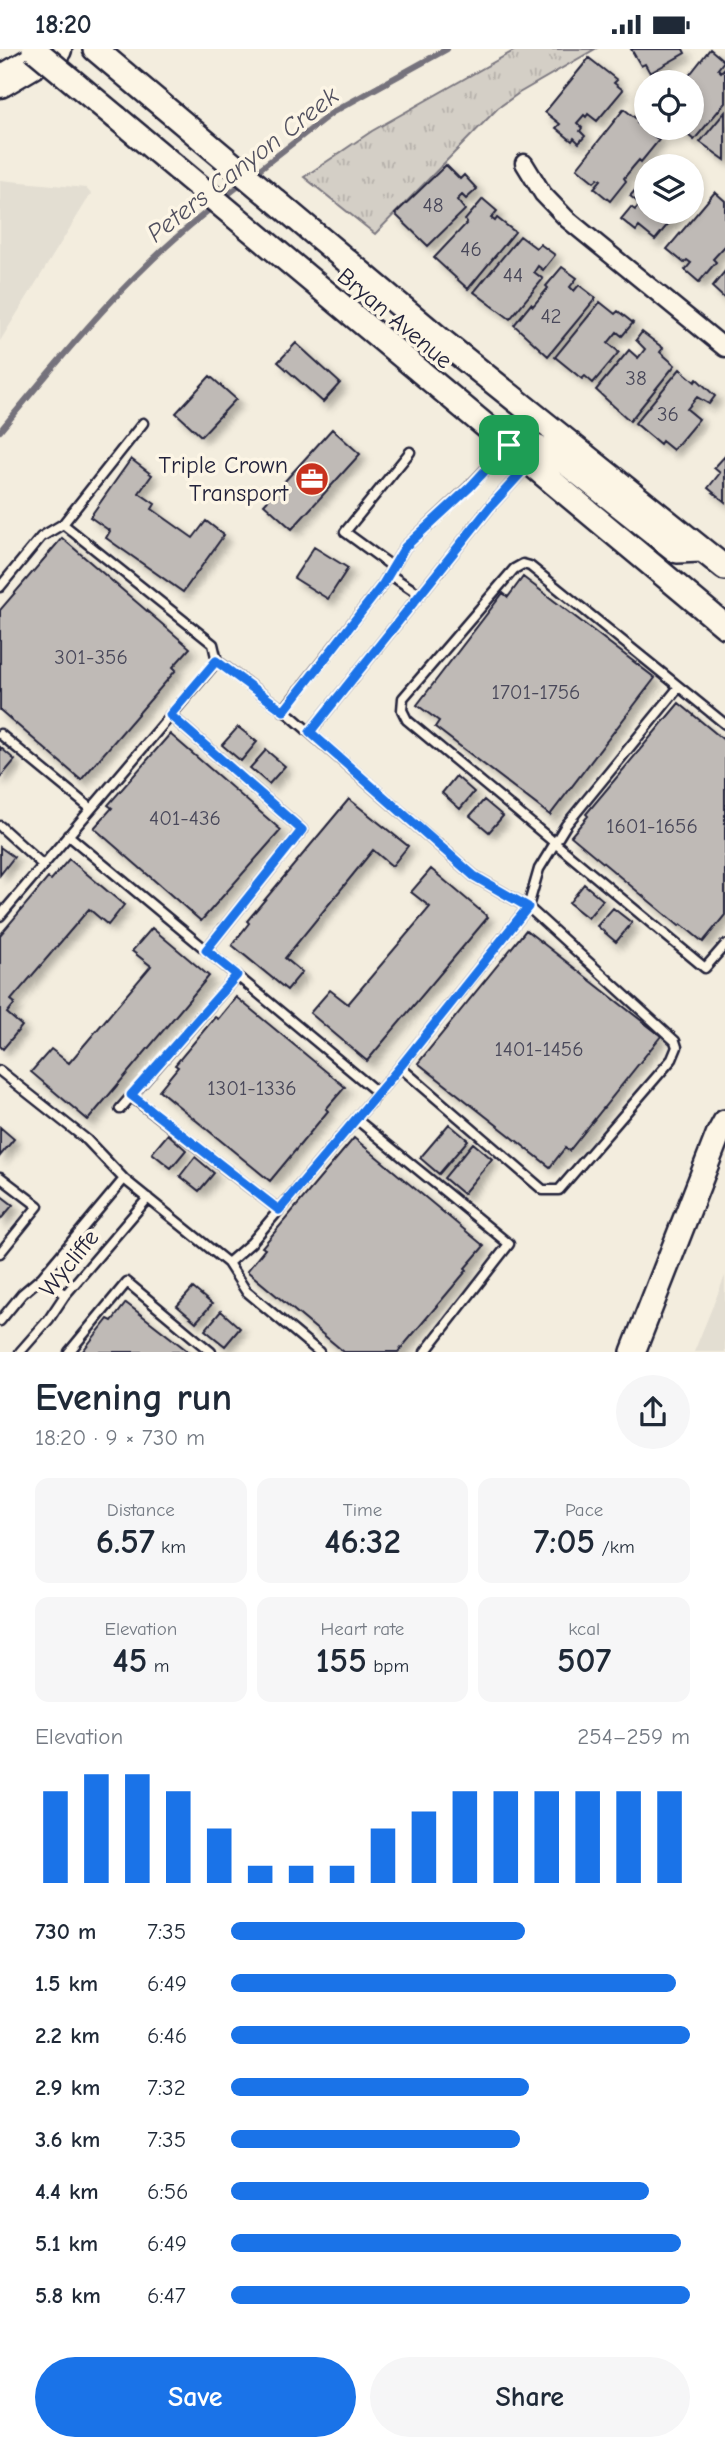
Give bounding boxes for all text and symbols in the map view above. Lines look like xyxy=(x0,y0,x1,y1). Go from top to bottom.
text: 18:20 xyxy=(35,10,92,40)
map controls xyxy=(634,70,704,224)
button: locate xyxy=(634,70,704,140)
water label: Peters Canyon Creek xyxy=(141,81,345,249)
button: layers xyxy=(634,154,704,224)
house number: 48 xyxy=(423,193,443,217)
house number: 46 xyxy=(460,237,482,261)
street label: Bryan Avenue xyxy=(332,262,458,374)
house number: 44 xyxy=(503,263,523,287)
house number: 42 xyxy=(540,304,562,328)
house number: 38 xyxy=(625,366,647,390)
house number: 36 xyxy=(657,402,679,426)
pin xyxy=(479,415,539,475)
icon: arrive xyxy=(490,426,528,464)
place label: Triple Crown Transport xyxy=(158,451,289,507)
office icon: Triple Crown Transport xyxy=(293,460,331,498)
house number: 301-356 xyxy=(54,645,128,669)
house number: 1701-1756 xyxy=(492,680,580,704)
house number: 401-436 xyxy=(149,806,221,830)
house number: 1601-1656 xyxy=(606,814,698,838)
house number: 1401-1456 xyxy=(494,1037,584,1061)
house number: 1301-1336 xyxy=(207,1076,297,1100)
street label: Wycliffe xyxy=(33,1224,105,1302)
button: share xyxy=(616,1375,690,1449)
text: Evening run xyxy=(35,1376,232,1420)
text: 18:20 · 9 × 730 m xyxy=(35,1424,205,1451)
text: Distance xyxy=(107,1499,175,1521)
text: Time xyxy=(343,1499,382,1521)
text: Pace xyxy=(565,1499,603,1521)
text: 6.57 xyxy=(96,1521,155,1562)
text: 46:32 xyxy=(324,1521,401,1562)
text: 7:05 xyxy=(534,1521,595,1562)
text: km xyxy=(155,1536,186,1558)
text: /km xyxy=(595,1536,635,1558)
text: Elevation xyxy=(104,1618,177,1640)
text: Heart rate xyxy=(321,1618,404,1640)
text: kcal xyxy=(568,1618,600,1640)
text: 45 xyxy=(112,1640,147,1681)
text: 155 xyxy=(316,1640,367,1681)
text: 507 xyxy=(557,1640,611,1681)
text: m xyxy=(147,1655,169,1677)
text: bpm xyxy=(367,1655,409,1677)
text: Elevation xyxy=(35,1723,123,1750)
text: 254–259 m xyxy=(577,1723,690,1750)
text: 730 m xyxy=(35,1918,96,1945)
text: 7:35 xyxy=(147,1918,186,1945)
text: 1.5 km xyxy=(35,1970,98,1997)
text: 6:49 xyxy=(147,1970,187,1997)
text: 2.2 km xyxy=(35,2022,100,2049)
text: 6:46 xyxy=(147,2022,187,2049)
text: 2.9 km xyxy=(35,2074,100,2101)
text: 7:32 xyxy=(147,2074,186,2101)
text: 3.6 km xyxy=(35,2126,100,2153)
text: 7:35 xyxy=(147,2126,186,2153)
text: 4.4 km xyxy=(35,2178,98,2205)
text: 6:56 xyxy=(147,2178,189,2205)
text: 5.1 km xyxy=(35,2230,98,2257)
text: 6:49 xyxy=(147,2230,187,2257)
text: 5.8 km xyxy=(35,2282,101,2309)
text: 6:47 xyxy=(147,2282,186,2309)
button: Save xyxy=(35,2357,356,2437)
button: Share xyxy=(370,2357,690,2437)

